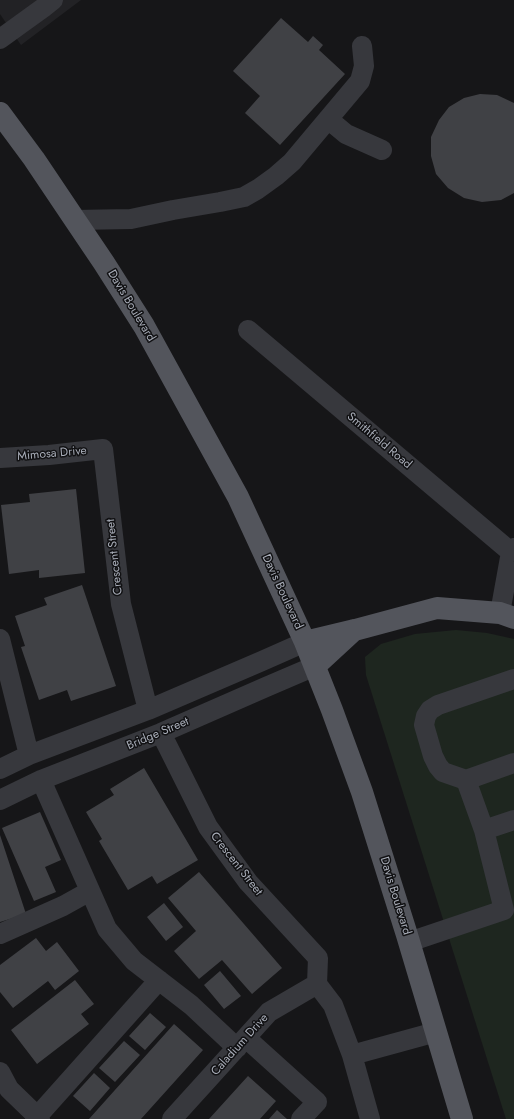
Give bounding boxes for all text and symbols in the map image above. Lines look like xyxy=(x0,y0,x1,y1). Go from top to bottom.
street label: Davis Boulevard xyxy=(104,268,158,344)
street label: Smithfield Road xyxy=(344,410,414,472)
street label: Mimosa Drive xyxy=(17,444,87,464)
street label: Crescent Street xyxy=(104,518,126,596)
street label: Davis Boulevard xyxy=(258,552,306,632)
street label: Bridge Street xyxy=(125,714,191,754)
street label: Crescent Street xyxy=(207,829,265,899)
street label: Davis Boulevard xyxy=(376,855,414,937)
street label: Caladium Drive xyxy=(208,1011,272,1079)

